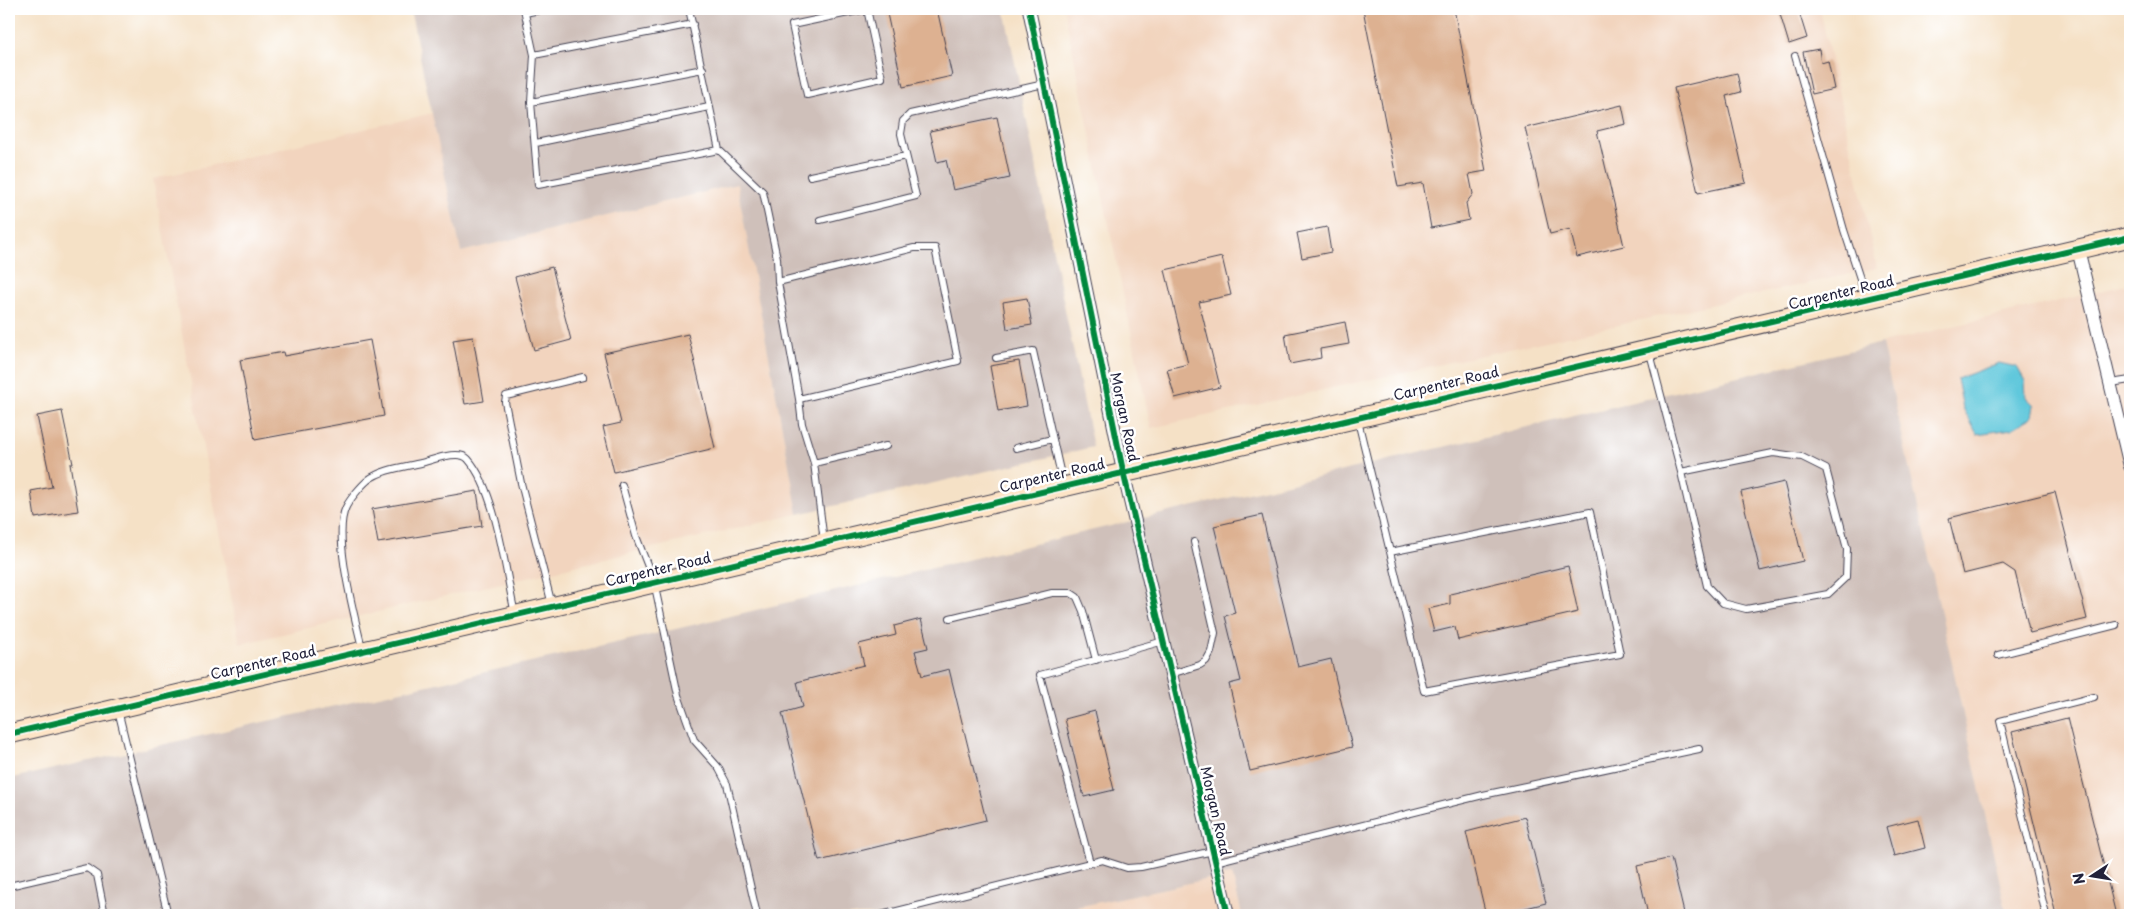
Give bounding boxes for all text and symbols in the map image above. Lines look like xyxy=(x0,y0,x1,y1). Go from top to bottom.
street label: Carpenter Road xyxy=(1786,270,1896,314)
street label: Carpenter Road xyxy=(1391,361,1501,405)
street label: Morgan Road xyxy=(1105,370,1145,464)
street label: Carpenter Road xyxy=(997,453,1107,497)
street label: Carpenter Road xyxy=(603,547,713,591)
street label: Carpenter Road xyxy=(208,640,318,684)
street label: Morgan Road xyxy=(1196,764,1236,858)
north arrow xyxy=(2066,852,2116,902)
text: N xyxy=(2067,871,2090,886)

